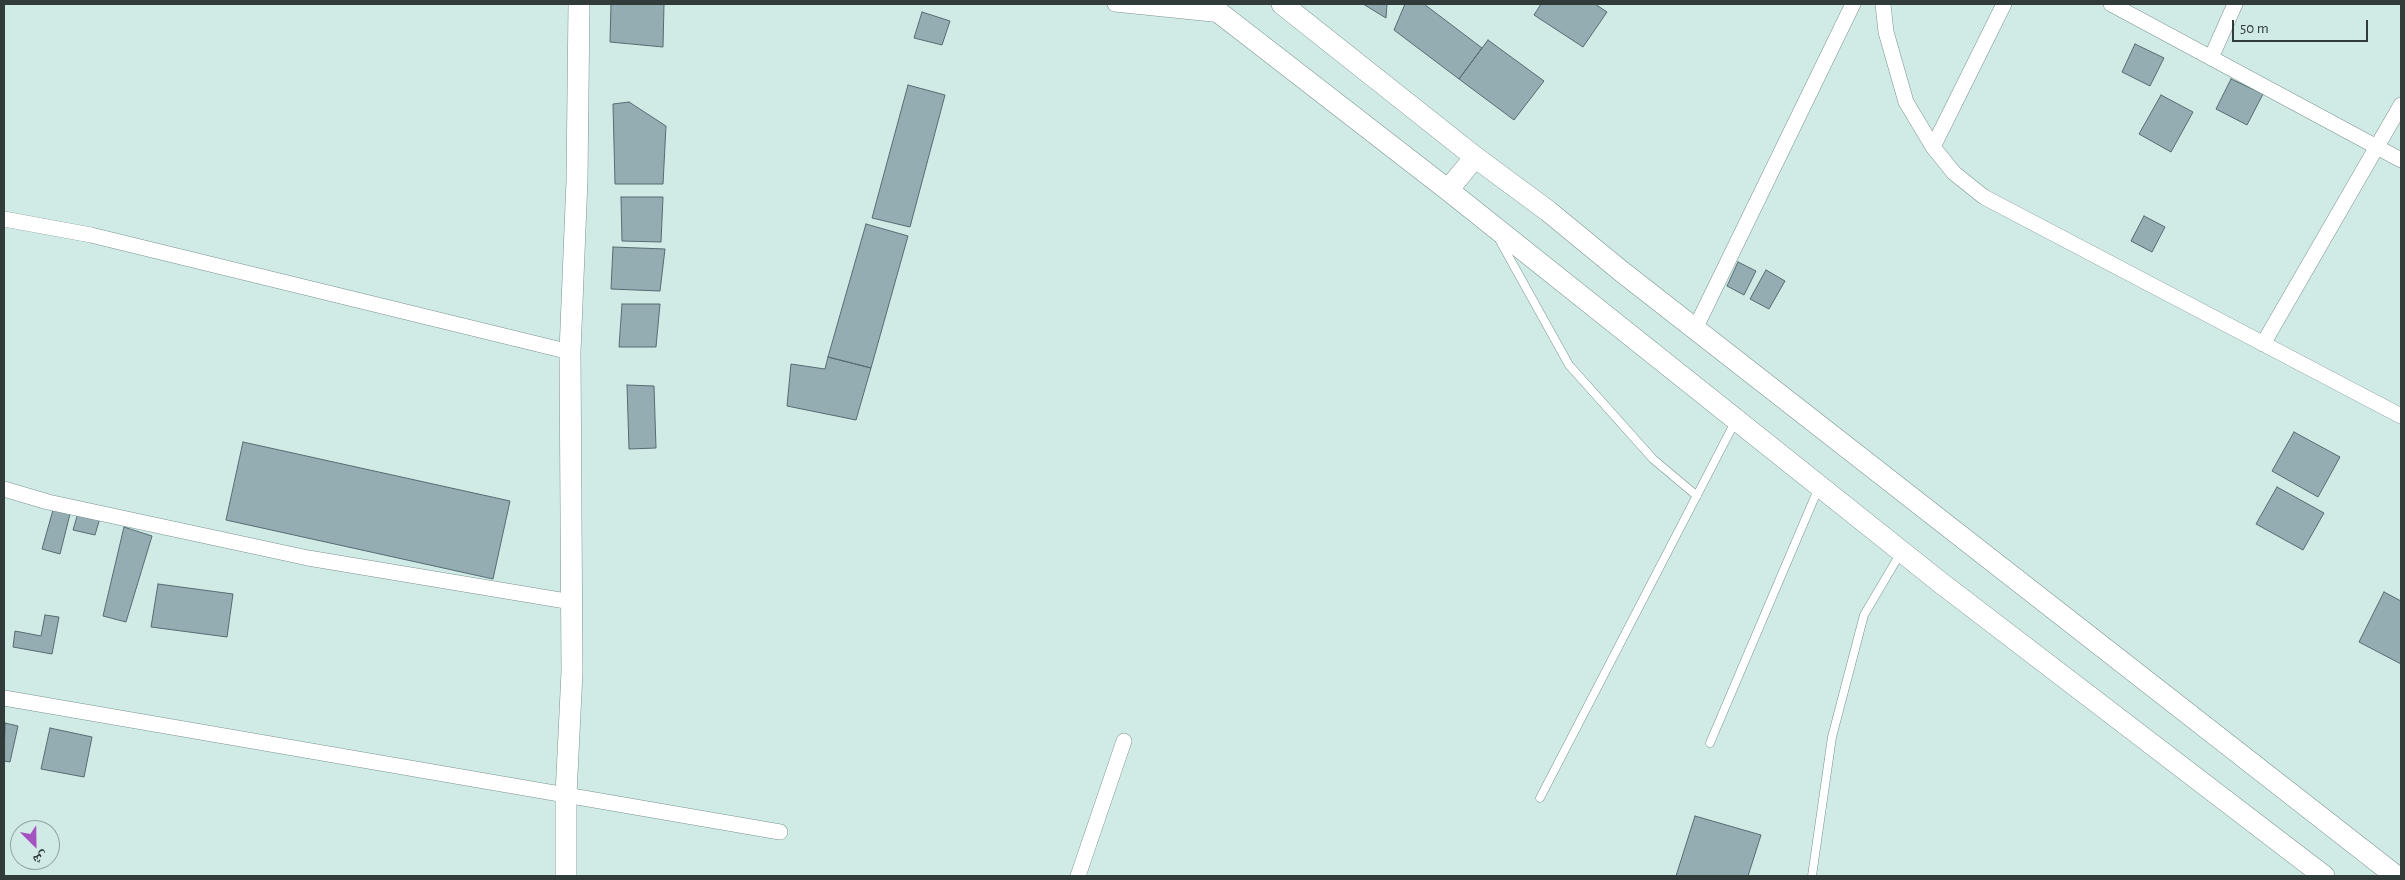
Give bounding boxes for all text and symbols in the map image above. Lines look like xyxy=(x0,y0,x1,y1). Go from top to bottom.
scale bar xyxy=(2235,10,2371,42)
text: 50 m xyxy=(2240,21,2269,36)
north arrow xyxy=(10,820,60,870)
text: ش xyxy=(31,849,50,867)

